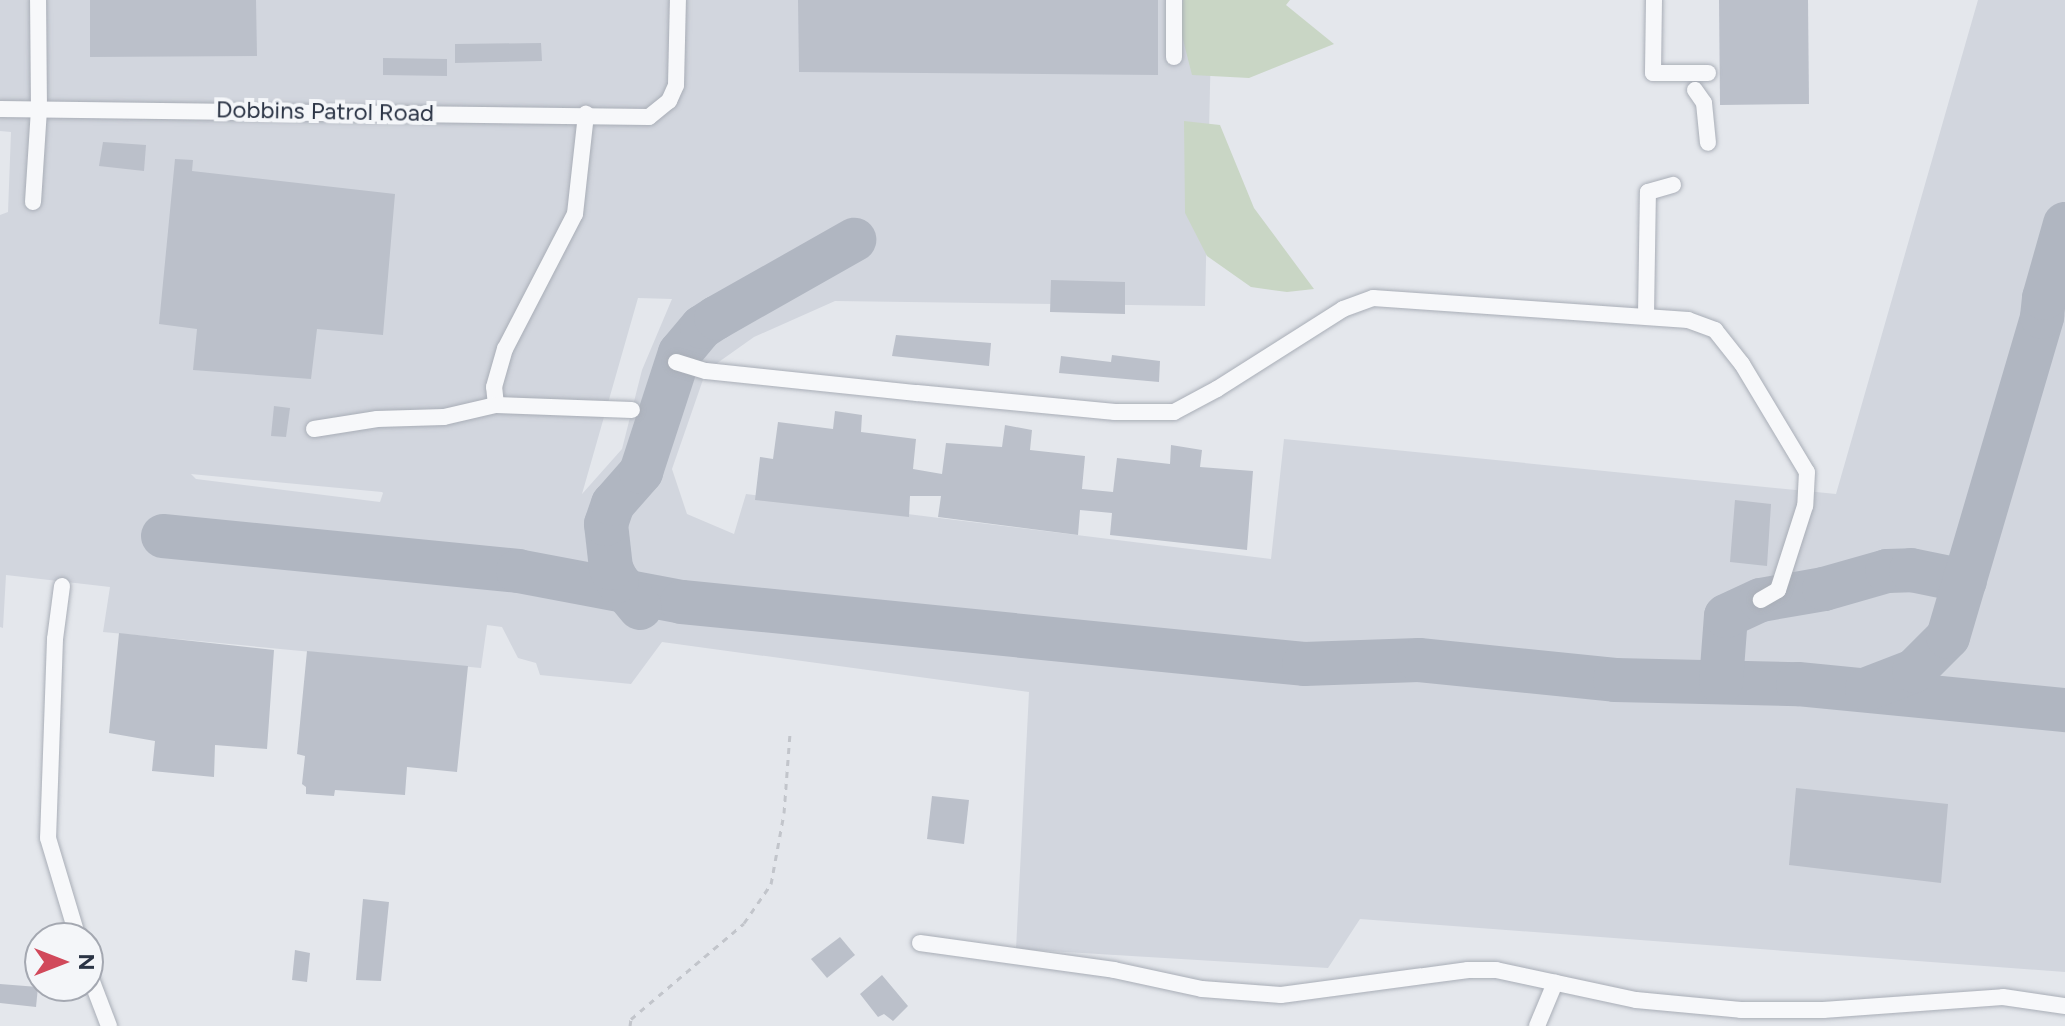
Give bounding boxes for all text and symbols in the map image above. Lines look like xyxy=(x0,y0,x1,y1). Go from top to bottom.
street label: Dobbins Patrol Road xyxy=(216,95,434,127)
north arrow xyxy=(24,922,104,1002)
text: N xyxy=(73,953,100,971)

